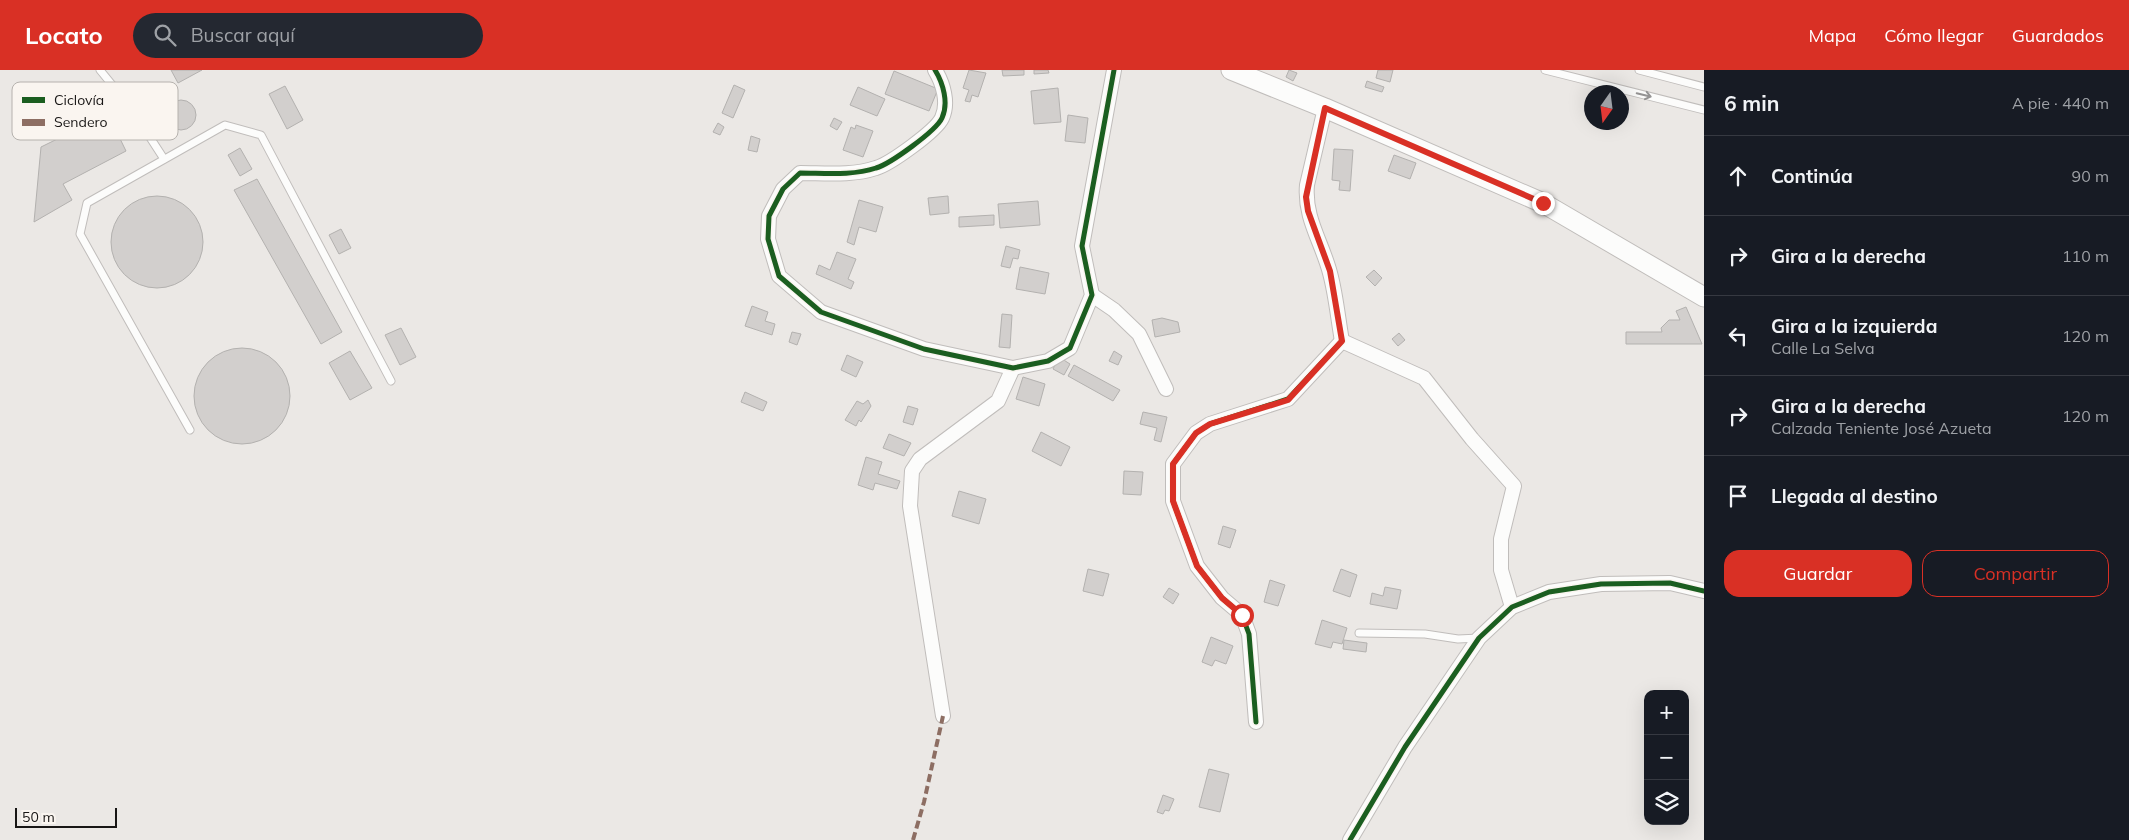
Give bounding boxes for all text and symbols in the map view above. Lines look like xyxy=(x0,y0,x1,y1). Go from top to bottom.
search box xyxy=(133,13,483,58)
text: Locato xyxy=(25,20,103,50)
icon: search xyxy=(151,21,179,49)
text: Buscar aquí xyxy=(191,23,295,47)
text: Mapa xyxy=(1808,24,1856,47)
text: Cómo llegar xyxy=(1884,24,1984,47)
text: Guardados xyxy=(2012,24,2104,47)
legend xyxy=(12,82,178,140)
north arrow xyxy=(1584,85,1629,130)
one-way arrow xyxy=(1635,90,1651,100)
text: 6 min xyxy=(1724,90,1779,116)
text: Ciclovía xyxy=(54,91,104,109)
text: A pie · 440 m xyxy=(2012,93,2109,113)
text: Sendero xyxy=(54,113,108,131)
icon: ahead xyxy=(1724,162,1752,190)
text: Continúa xyxy=(1771,164,1853,188)
text: 90 m xyxy=(2072,166,2109,186)
route end xyxy=(1532,192,1555,215)
icon: right xyxy=(1724,242,1752,270)
text: Gira a la derecha xyxy=(1771,244,1926,268)
text: 110 m xyxy=(2062,246,2109,266)
text: Gira a la izquierda xyxy=(1771,314,1937,338)
icon: left xyxy=(1724,322,1752,350)
text: 120 m xyxy=(2062,326,2109,346)
text: Calle La Selva xyxy=(1771,338,1875,358)
text: Gira a la derecha xyxy=(1771,394,1926,418)
icon: right xyxy=(1724,402,1752,430)
text: 120 m xyxy=(2062,406,2109,426)
text: Calzada Teniente José Azueta xyxy=(1771,418,1992,438)
icon: arrive xyxy=(1724,482,1752,510)
text: Llegada al destino xyxy=(1771,484,1938,508)
button: Guardar xyxy=(1724,550,1912,597)
button: Compartir xyxy=(1922,550,2109,597)
route start xyxy=(1231,604,1254,627)
map controls xyxy=(1644,690,1689,825)
button: + xyxy=(1644,690,1689,735)
button: − xyxy=(1644,735,1689,780)
button: layers xyxy=(1644,780,1689,825)
scale bar xyxy=(15,805,118,828)
text: 50 m xyxy=(22,808,55,826)

